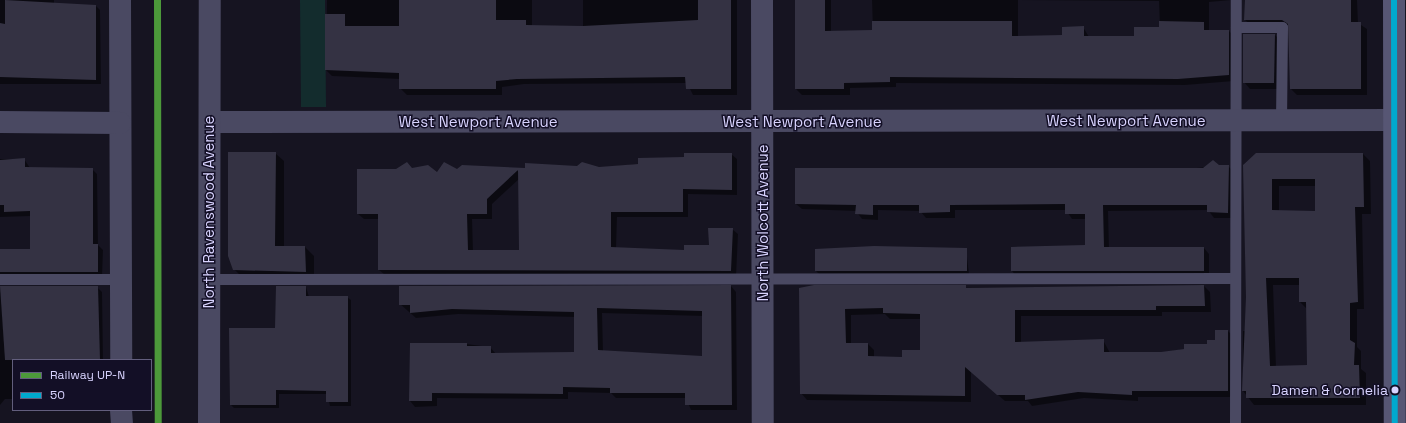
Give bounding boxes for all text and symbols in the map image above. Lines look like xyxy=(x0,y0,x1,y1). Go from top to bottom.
street label: West Newport Avenue xyxy=(1046,112,1206,130)
street label: West Newport Avenue xyxy=(398,113,558,131)
street label: West Newport Avenue xyxy=(722,113,882,131)
street label: North Ravenswood Avenue xyxy=(200,115,218,309)
street label: North Wolcott Avenue xyxy=(754,144,772,302)
legend xyxy=(12,359,152,411)
text: Railway UP-N xyxy=(50,367,125,383)
place label: Damen & Cornelia xyxy=(1271,382,1388,398)
marker: Damen & Cornelia xyxy=(1390,385,1400,395)
text: 50 xyxy=(50,387,65,403)

